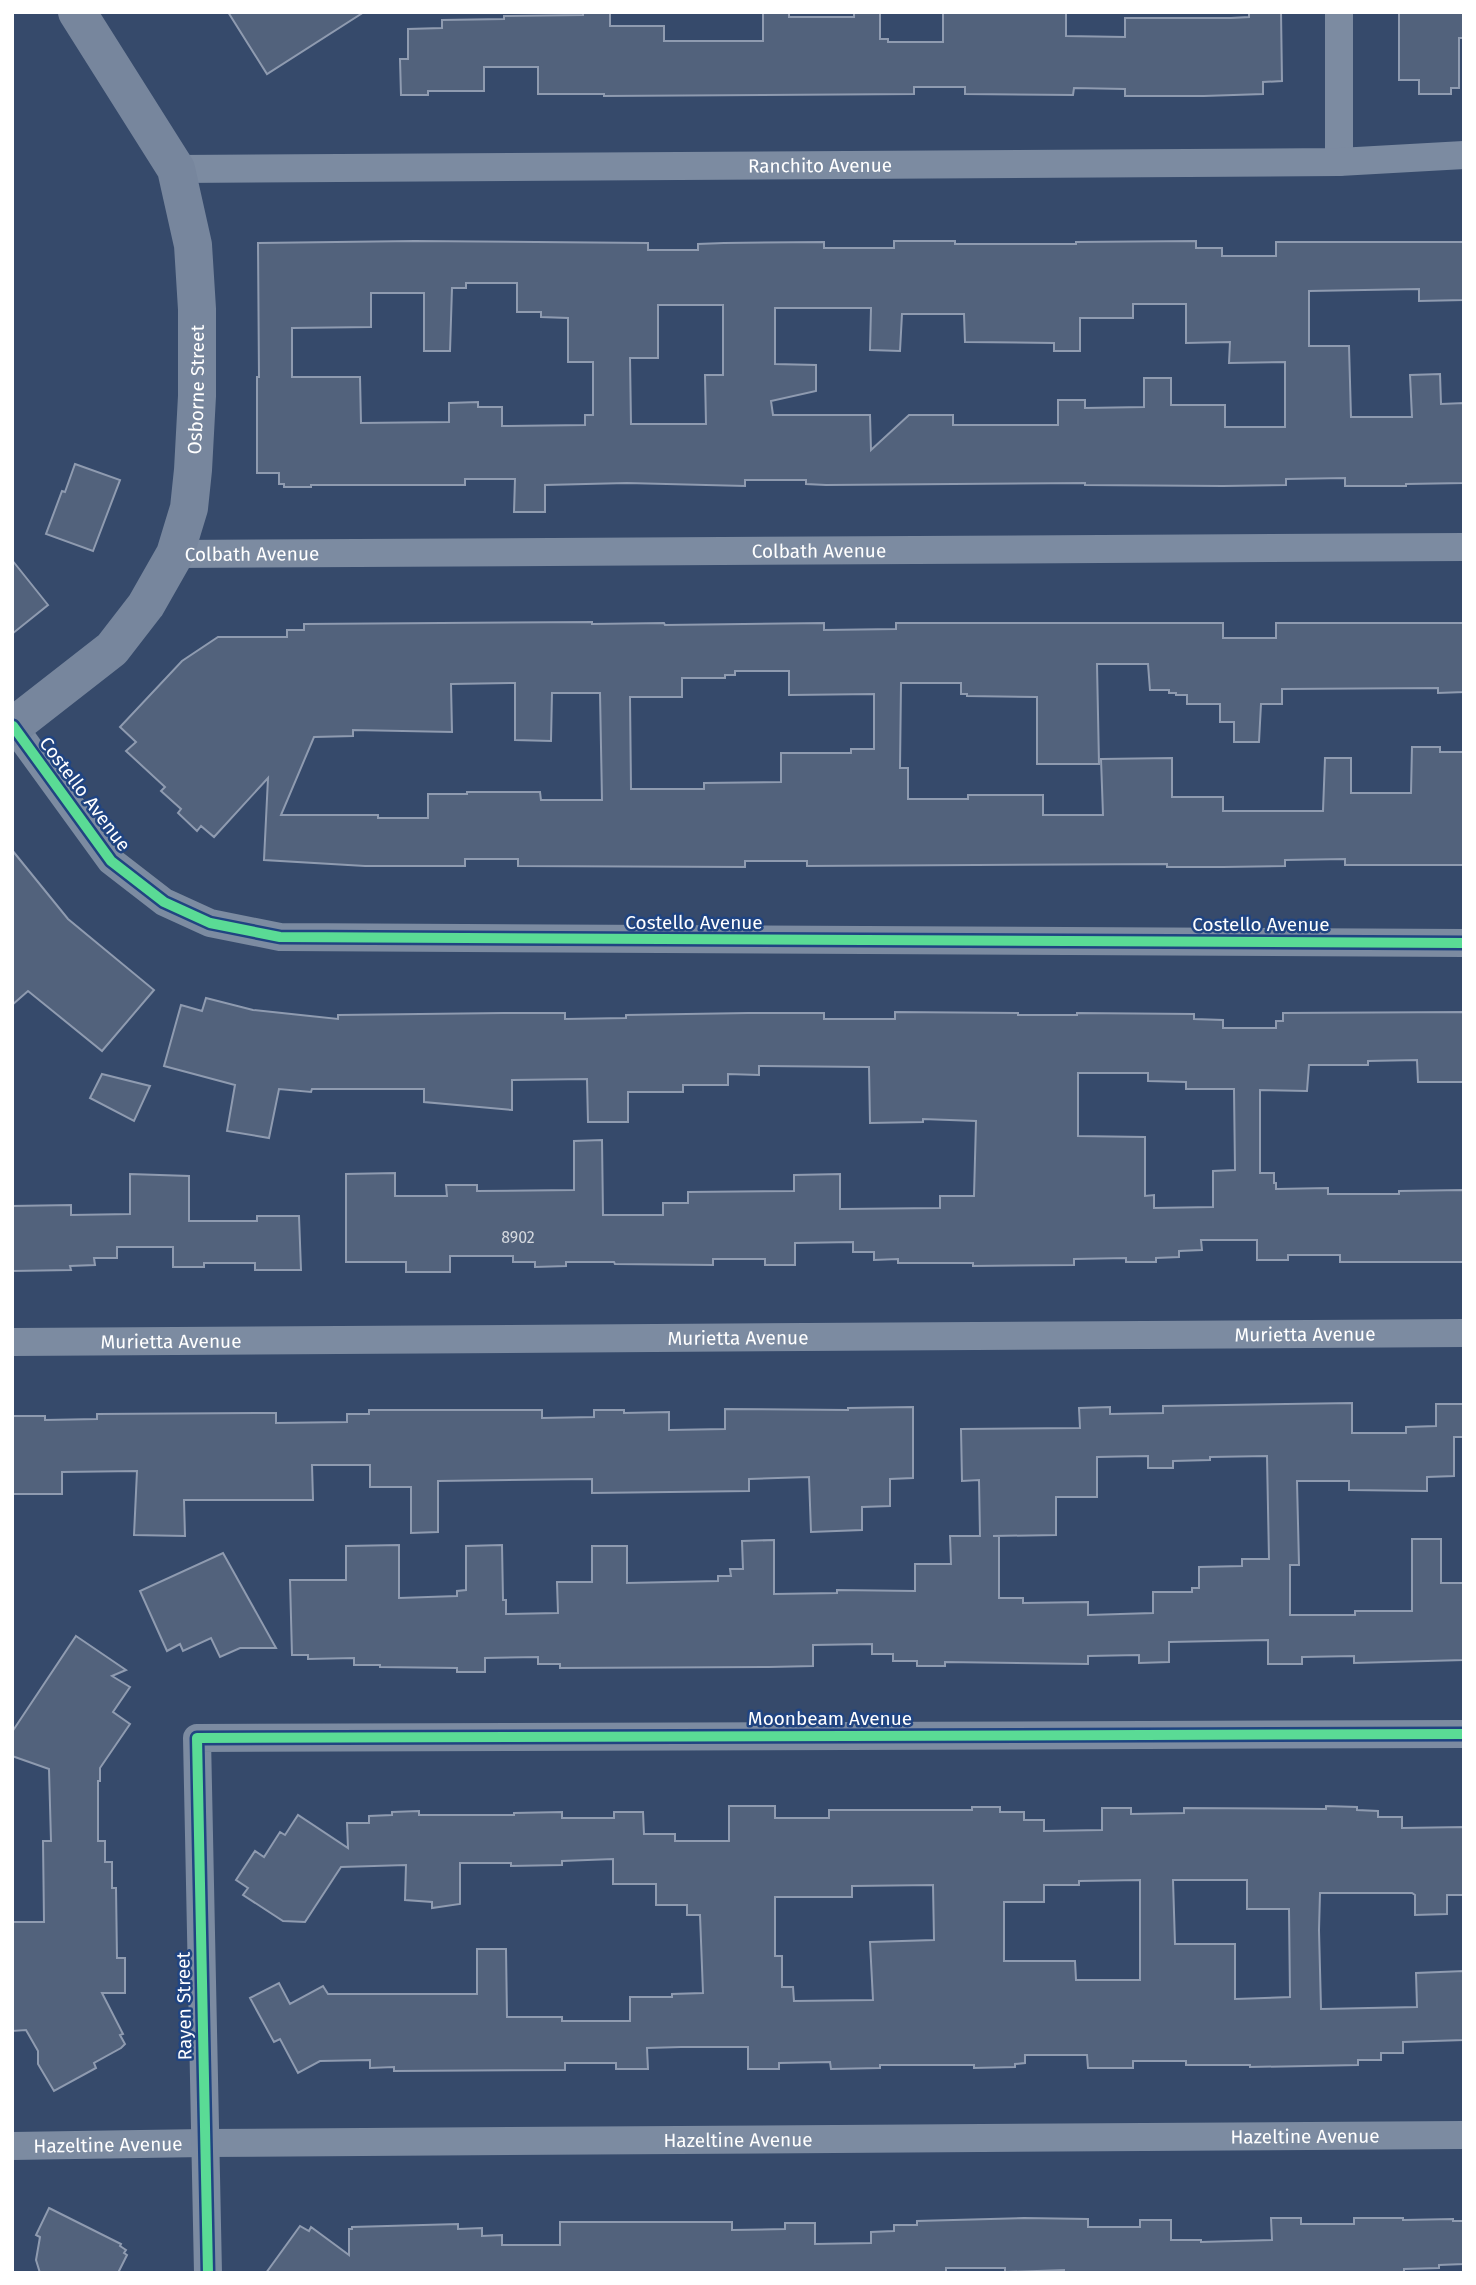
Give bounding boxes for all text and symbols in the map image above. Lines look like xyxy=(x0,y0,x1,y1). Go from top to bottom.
street label: Ranchito Avenue xyxy=(748,153,892,177)
street label: Osborne Street xyxy=(182,324,209,455)
street label: Colbath Avenue xyxy=(752,539,886,562)
street label: Colbath Avenue xyxy=(185,542,319,565)
street label: Costello Avenue xyxy=(34,732,136,856)
street label: Costello Avenue xyxy=(625,911,763,934)
street label: Costello Avenue xyxy=(1192,913,1330,936)
house number: 8902 xyxy=(501,1228,535,1247)
street label: Murietta Avenue xyxy=(1234,1322,1376,1346)
street label: Murietta Avenue xyxy=(667,1326,809,1349)
street label: Murietta Avenue xyxy=(100,1329,242,1353)
street label: Moonbeam Avenue xyxy=(748,1707,912,1730)
street label: Rayen Street xyxy=(172,1951,196,2061)
street label: Hazeltine Avenue xyxy=(1230,2124,1380,2148)
street label: Hazeltine Avenue xyxy=(663,2128,813,2152)
street label: Hazeltine Avenue xyxy=(33,2132,183,2157)

